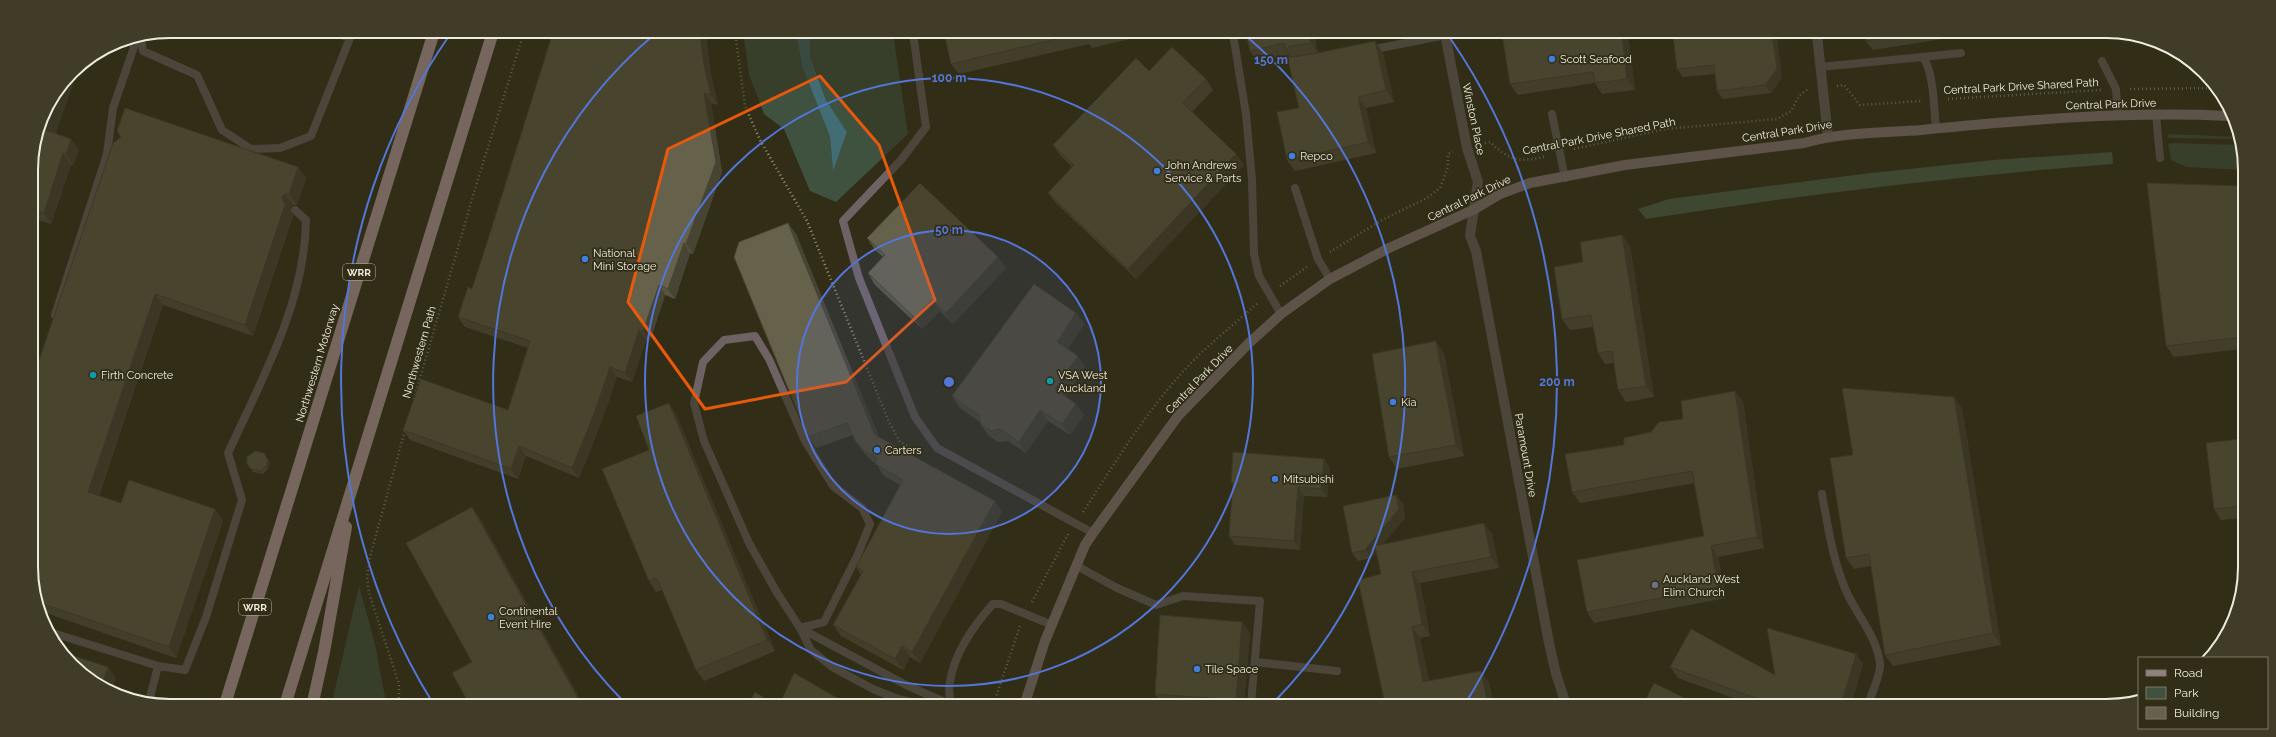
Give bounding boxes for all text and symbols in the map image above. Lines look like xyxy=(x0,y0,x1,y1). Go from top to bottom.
text: 150 m xyxy=(1254,53,1288,67)
place label: Scott Seafood xyxy=(1560,53,1632,66)
marker: Scott Seafood xyxy=(1547,54,1557,64)
text: 100 m xyxy=(932,71,966,85)
street label: Central Park Drive Shared Path xyxy=(1943,76,2099,97)
street label: Winston Place xyxy=(1460,82,1488,157)
street label: Central Park Drive xyxy=(2065,96,2157,113)
street label: Central Park Drive Shared Path xyxy=(1522,115,1677,158)
street label: Central Park Drive xyxy=(1741,118,1834,145)
place label: Repco xyxy=(1300,150,1333,163)
marker: Repco xyxy=(1287,151,1297,161)
place label: John Andrews Service & Parts xyxy=(1165,159,1241,185)
marker: John Andrews Service & Parts xyxy=(1152,166,1162,176)
street label: Central Park Drive xyxy=(1426,172,1513,224)
text: 50 m xyxy=(935,223,963,237)
place label: National Mini Storage xyxy=(593,247,657,273)
marker: National Mini Storage xyxy=(580,254,590,264)
road number: WRR xyxy=(343,264,375,280)
street label: Northwestern Motorway xyxy=(293,302,342,424)
street label: Northwestern Path xyxy=(400,305,439,400)
street label: Central Park Drive xyxy=(1163,342,1236,417)
place label: Firth Concrete xyxy=(101,369,174,382)
place label: VSA West Auckland xyxy=(1058,369,1108,395)
marker: Firth Concrete xyxy=(88,370,98,380)
centre of rings xyxy=(942,375,956,389)
text: 200 m xyxy=(1539,375,1575,389)
marker: VSA West Auckland xyxy=(1045,376,1055,386)
place label: Kia xyxy=(1401,396,1416,409)
marker: Kia xyxy=(1388,397,1398,407)
street label: Paramount Drive xyxy=(1512,412,1539,499)
place label: Carters xyxy=(885,444,922,457)
marker: Carters xyxy=(872,445,882,455)
place label: Mitsubishi xyxy=(1283,473,1334,486)
marker: Mitsubishi xyxy=(1270,474,1280,484)
place label: Auckland West Elim Church xyxy=(1663,573,1740,599)
marker: Auckland West Elim Church xyxy=(1650,580,1660,590)
road number: WRR xyxy=(239,599,271,615)
place label: Continental Event Hire xyxy=(499,605,557,631)
marker: Continental Event Hire xyxy=(486,612,496,622)
legend xyxy=(2138,657,2268,729)
place label: Tile Space xyxy=(1205,663,1259,676)
marker: Tile Space xyxy=(1192,664,1202,674)
text: Road xyxy=(2174,666,2203,680)
text: Park xyxy=(2174,686,2199,700)
text: Building xyxy=(2174,706,2220,720)

